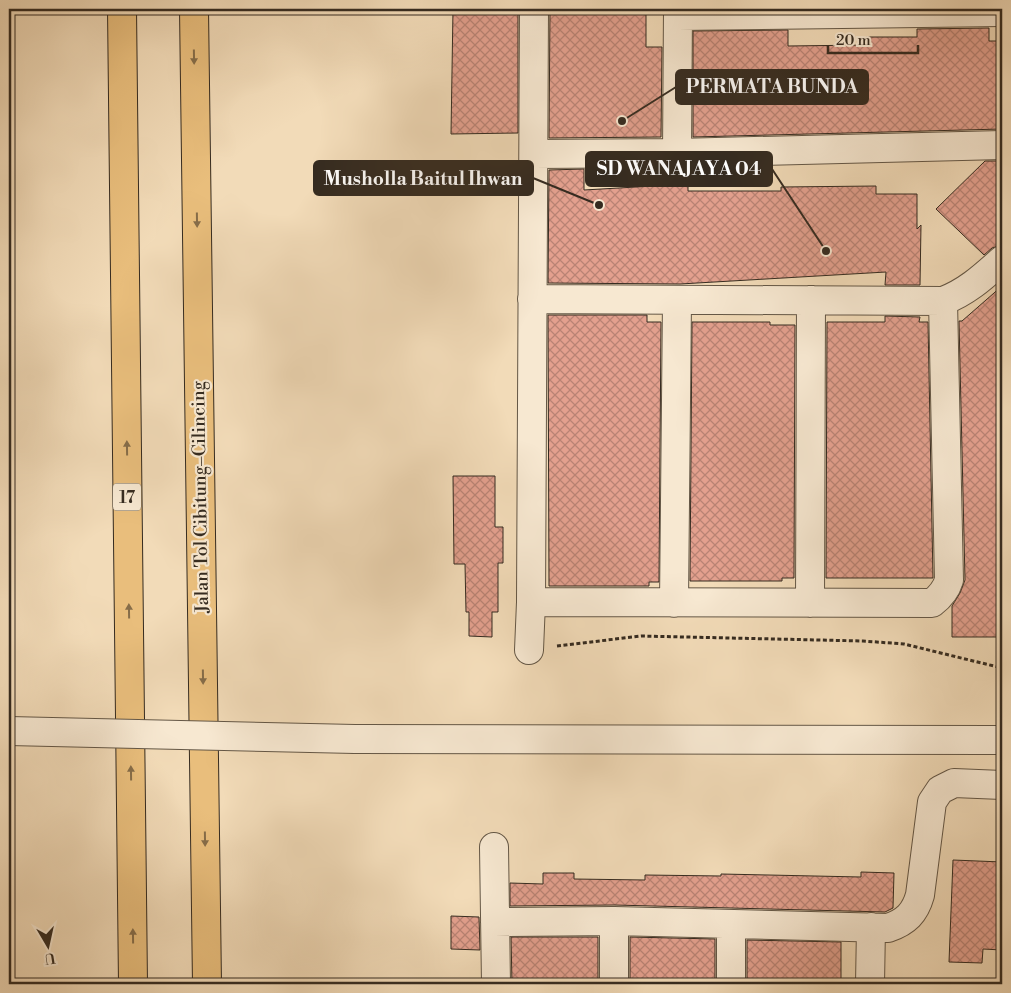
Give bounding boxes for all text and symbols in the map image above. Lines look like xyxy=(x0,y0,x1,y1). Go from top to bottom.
scale bar xyxy=(828,22,918,54)
text: 20 m xyxy=(836,31,871,50)
one-way arrow xyxy=(191,50,199,66)
callout: PERMATA BUNDA xyxy=(676,70,868,104)
text: PERMATA BUNDA xyxy=(686,75,859,99)
callout: SD WANAJAYA 04 xyxy=(586,152,772,186)
text: SD WANAJAYA 04 xyxy=(596,157,762,181)
callout: Musholla Baitul Ihwan xyxy=(314,161,533,195)
text: Musholla Baitul Ihwan xyxy=(324,167,523,191)
one-way arrow xyxy=(193,212,201,228)
street label: Jalan Tol Cibitung–Cilincing xyxy=(187,380,214,614)
one-way arrow xyxy=(123,440,131,456)
road number: 17 xyxy=(113,484,141,511)
one-way arrow xyxy=(125,602,133,618)
one-way arrow xyxy=(199,669,207,685)
one-way arrow xyxy=(127,765,135,781)
one-way arrow xyxy=(201,831,209,847)
north arrow xyxy=(22,920,72,970)
one-way arrow xyxy=(129,927,137,943)
text: U xyxy=(43,948,57,968)

